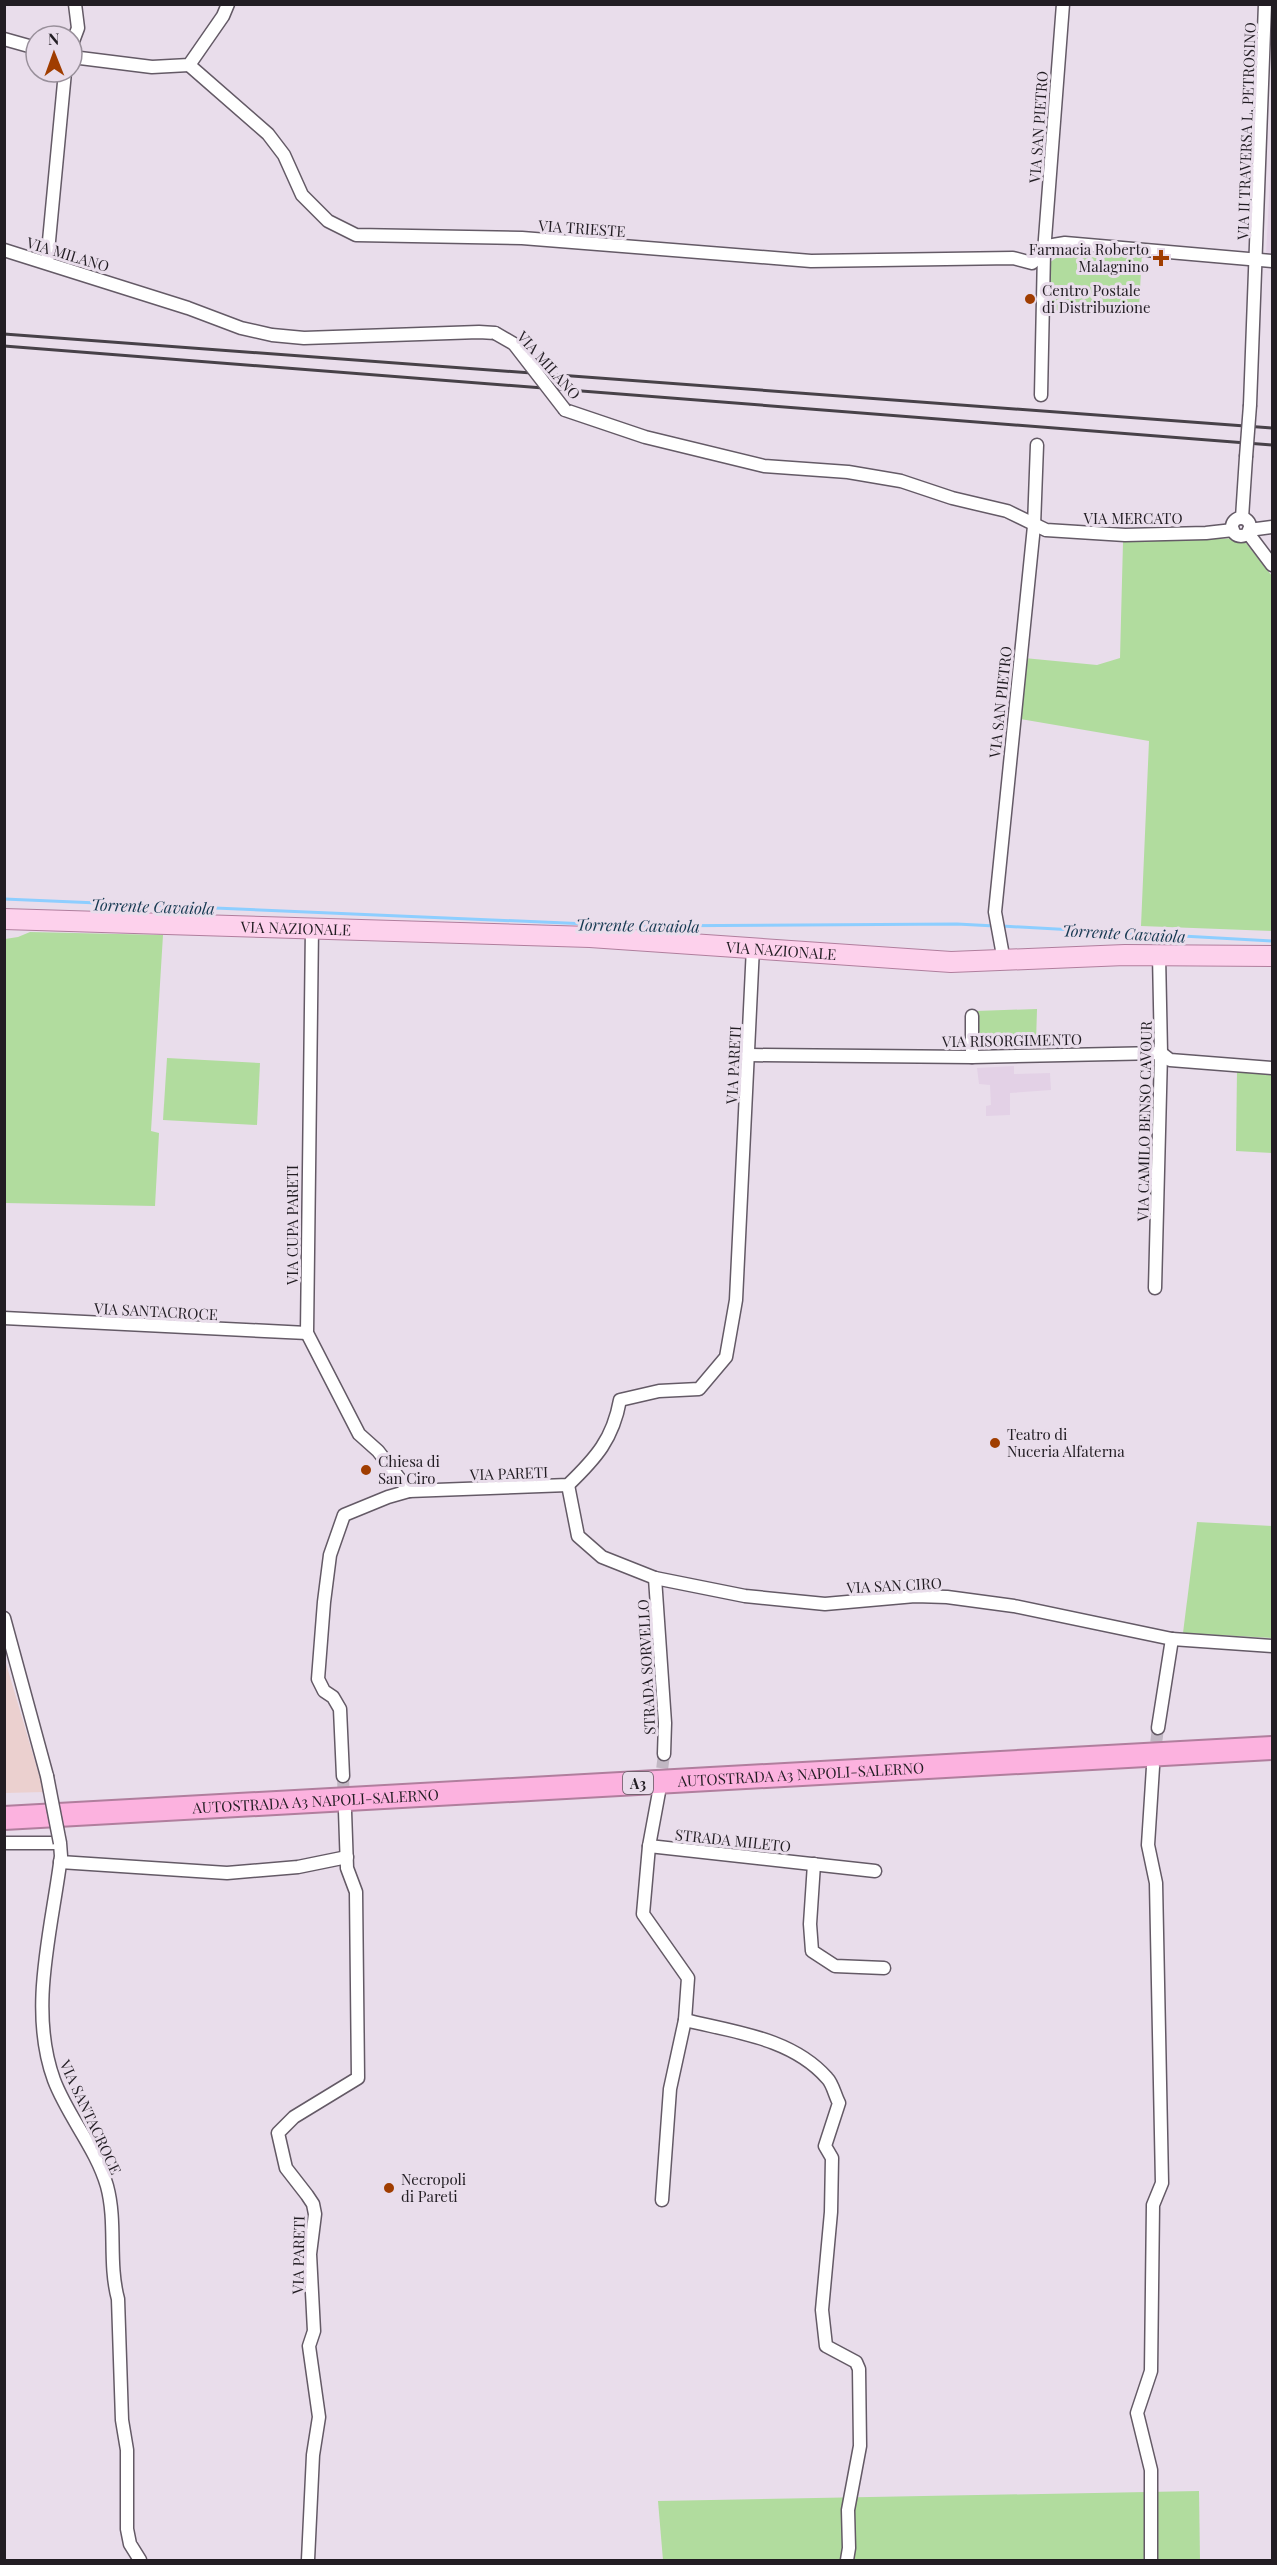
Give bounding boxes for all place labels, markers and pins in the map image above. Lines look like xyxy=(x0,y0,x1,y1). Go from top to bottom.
place label: Farmacia Roberto Malagnino xyxy=(1029,239,1149,276)
marker: Farmacia Roberto Malagnino xyxy=(1154,251,1168,265)
place label: Centro Postale di Distribuzione xyxy=(1042,280,1151,317)
marker: Centro Postale di Distribuzione xyxy=(1023,292,1037,306)
place label: Teatro di Nuceria Alfaterna xyxy=(1007,1424,1125,1461)
marker: Teatro di Nuceria Alfaterna xyxy=(988,1436,1002,1450)
place label: Chiesa di San Ciro xyxy=(378,1451,441,1488)
marker: Chiesa di San Ciro xyxy=(359,1463,373,1477)
place label: Necropoli di Pareti xyxy=(401,2169,467,2206)
marker: Necropoli di Pareti xyxy=(382,2181,396,2195)

